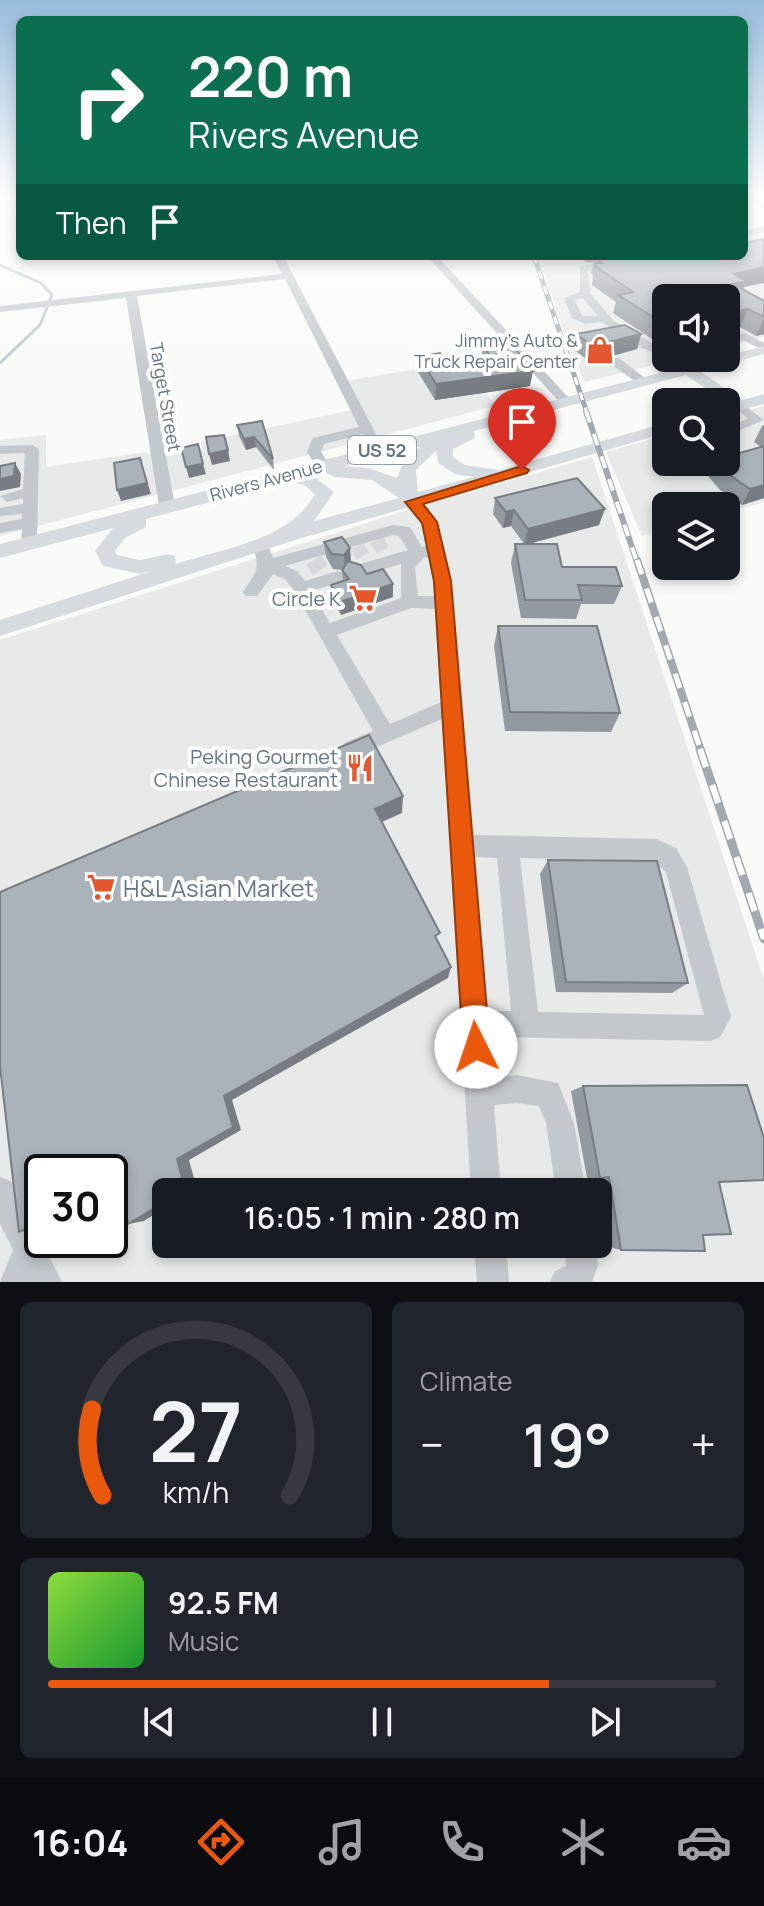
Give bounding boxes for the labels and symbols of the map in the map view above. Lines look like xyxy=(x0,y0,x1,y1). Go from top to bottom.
place label: Jimmy's Auto & Truck Repair Center xyxy=(414,328,578,373)
shop icon: Jimmy's Auto & Truck Repair Center xyxy=(585,335,615,365)
street label: Target Street xyxy=(145,341,187,453)
pin xyxy=(488,388,556,470)
road number: US 52 xyxy=(348,436,416,464)
street label: Rivers Avenue xyxy=(207,453,325,507)
supermarket icon: Circle K xyxy=(348,583,378,613)
place label: Circle K xyxy=(272,585,341,612)
place label: Peking Gourmet Chinese Restaurant xyxy=(154,743,338,793)
restaurant icon: Peking Gourmet Chinese Restaurant xyxy=(345,753,375,783)
place label: H&L Asian Market xyxy=(123,871,314,904)
supermarket icon: H&L Asian Market xyxy=(86,872,116,902)
position arrow xyxy=(434,1005,518,1089)
speed limit sign: 30 xyxy=(24,1154,128,1258)

